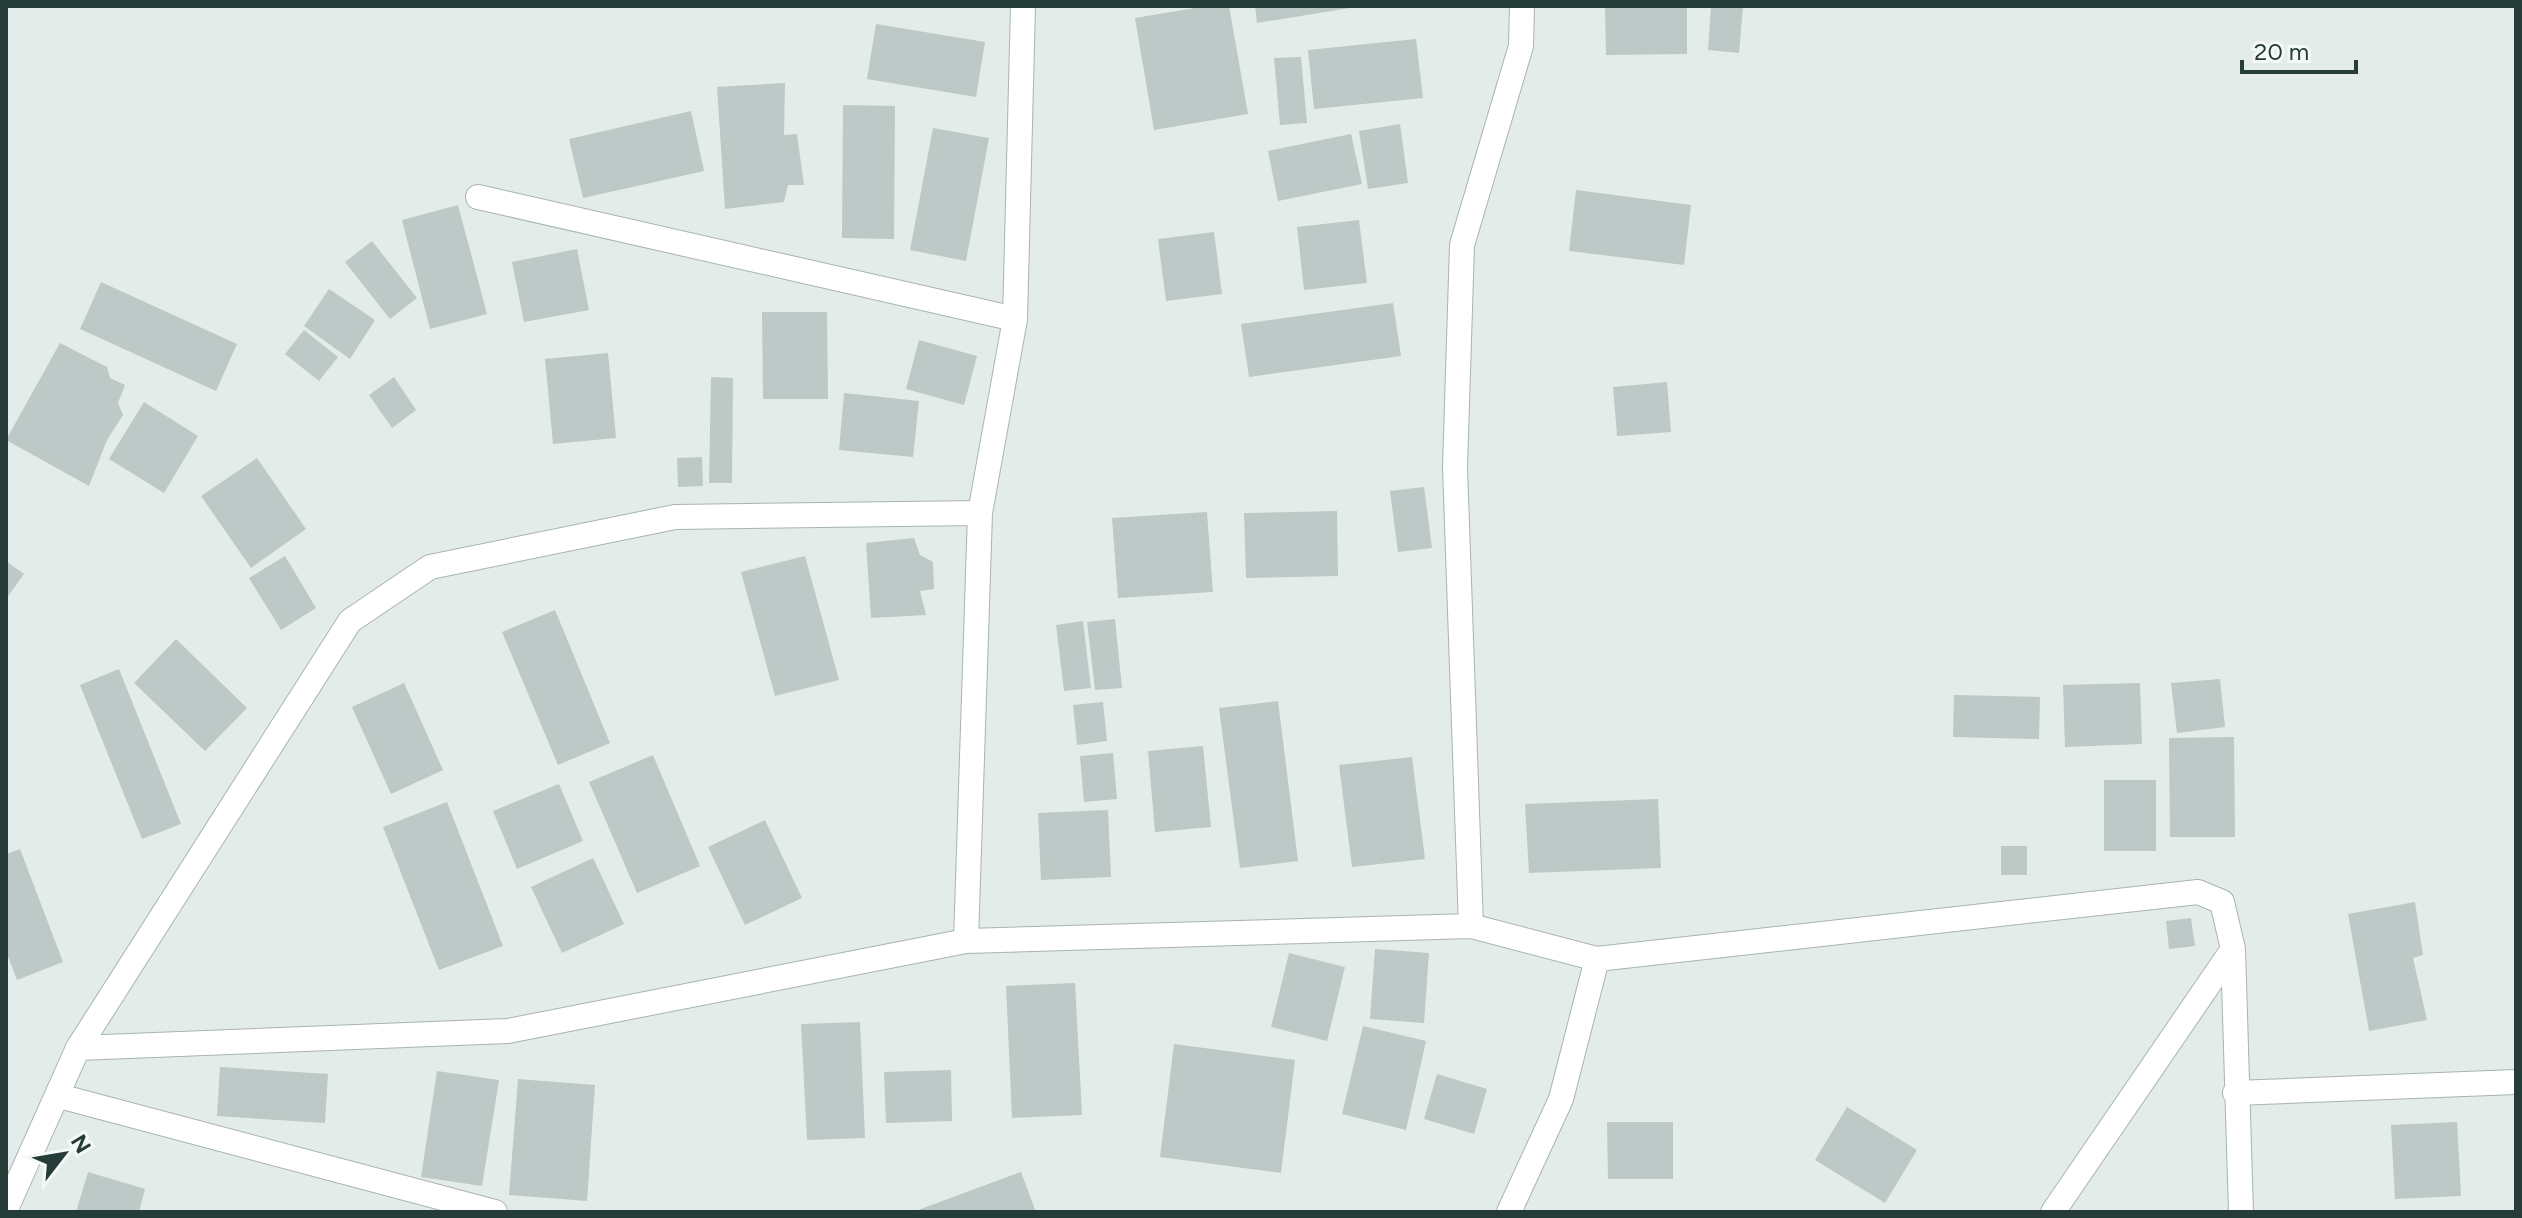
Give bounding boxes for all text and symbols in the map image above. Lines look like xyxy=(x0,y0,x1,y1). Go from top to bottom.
scale bar xyxy=(2242,24,2356,74)
text: 20 m xyxy=(2254,37,2309,66)
north arrow xyxy=(24,1114,104,1194)
text: N xyxy=(65,1130,97,1158)

